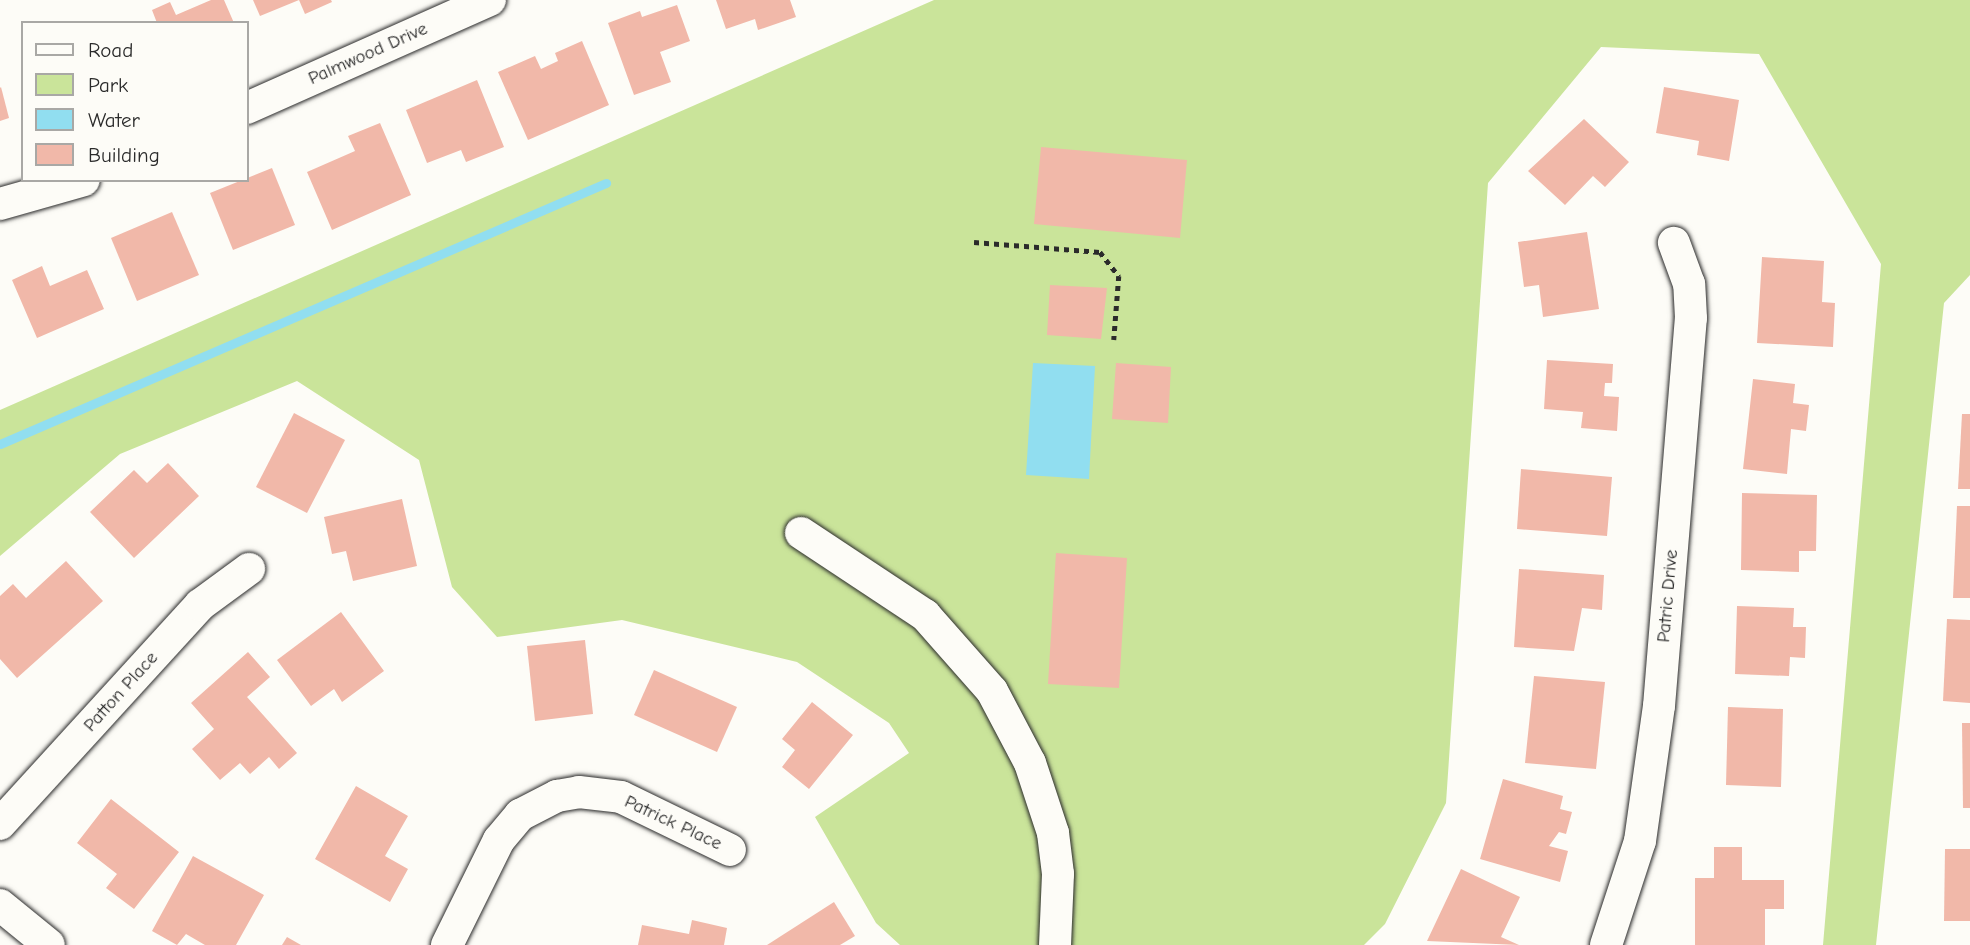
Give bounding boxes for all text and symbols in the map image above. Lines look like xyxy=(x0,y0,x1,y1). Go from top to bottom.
street label: Palmwood Drive xyxy=(305,18,431,90)
legend xyxy=(21,21,248,182)
text: Road xyxy=(88,38,133,62)
text: Park xyxy=(88,73,128,97)
text: Water xyxy=(88,108,140,132)
text: Building xyxy=(88,143,160,167)
street label: Patric Drive xyxy=(1653,549,1683,643)
street label: Patton Place xyxy=(79,647,163,737)
street label: Patrick Place xyxy=(621,790,725,856)

